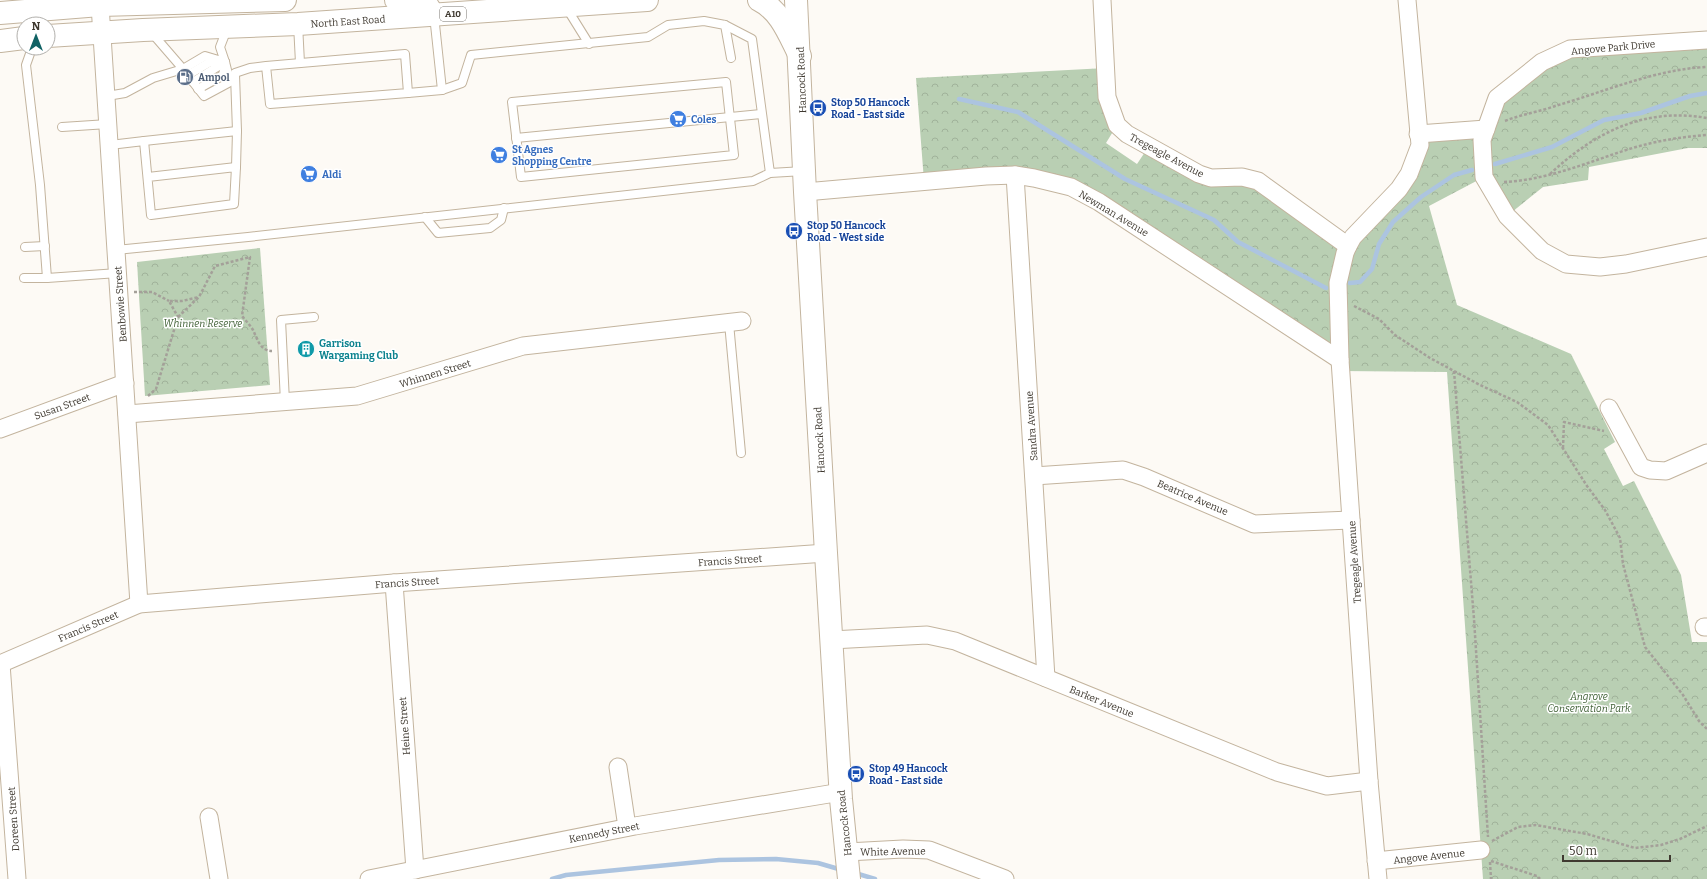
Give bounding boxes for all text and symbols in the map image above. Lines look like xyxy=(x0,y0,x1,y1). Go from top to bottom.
road number: A10 xyxy=(440,7,466,21)
street label: North East Road xyxy=(310,13,386,31)
north arrow xyxy=(16,16,56,56)
text: N xyxy=(32,20,41,33)
street label: Angove Park Drive xyxy=(1570,38,1656,58)
street label: Hancock Road xyxy=(795,46,809,113)
fuel station icon: Ampol xyxy=(175,67,195,87)
place label: Ampol xyxy=(198,72,230,84)
place label: Stop 50 Hancock Road - East side xyxy=(831,97,910,121)
bus stop icon: Stop 50 Hancock Road - East side xyxy=(808,98,828,118)
supermarket icon: Coles xyxy=(668,109,688,129)
place label: Coles xyxy=(691,114,716,126)
street label: Tregeagle Avenue xyxy=(1127,131,1206,181)
place label: St Agnes Shopping Centre xyxy=(512,144,592,168)
supermarket icon: St Agnes Shopping Centre xyxy=(489,145,509,165)
supermarket icon: Aldi xyxy=(299,164,319,184)
place label: Aldi xyxy=(322,169,342,181)
street label: Newman Avenue xyxy=(1076,188,1151,239)
place label: Stop 50 Hancock Road - West side xyxy=(807,220,886,244)
bus stop icon: Stop 50 Hancock Road - West side xyxy=(784,221,804,241)
street label: Benbowie Street xyxy=(112,265,130,342)
park label: Whinnen Reserve xyxy=(164,318,242,330)
place label: Garrison Wargaming Club xyxy=(319,338,398,362)
building icon: Garrison Wargaming Club xyxy=(296,339,316,359)
street label: Whinnen Street xyxy=(398,357,473,391)
street label: Sandra Avenue xyxy=(1024,390,1040,461)
street label: Susan Street xyxy=(33,391,92,423)
street label: Hancock Road xyxy=(812,406,828,473)
street label: Beatrice Avenue xyxy=(1155,478,1230,518)
street label: Tregeagle Avenue xyxy=(1346,520,1364,604)
street label: Francis Street xyxy=(698,553,763,569)
street label: Francis Street xyxy=(375,575,440,591)
street label: Francis Street xyxy=(56,609,121,645)
street label: Barker Avenue xyxy=(1068,684,1136,720)
park label: Angrove Conservation Park xyxy=(1548,691,1631,715)
street label: Heine Street xyxy=(397,696,413,755)
place label: Stop 49 Hancock Road - East side xyxy=(869,763,948,787)
bus stop icon: Stop 49 Hancock Road - East side xyxy=(846,764,866,784)
street label: Doreen Street xyxy=(6,786,22,852)
street label: Hancock Road xyxy=(836,789,854,857)
street label: Kennedy Street xyxy=(568,820,641,846)
scale bar xyxy=(1563,837,1670,863)
text: 50 m xyxy=(1569,844,1598,858)
street label: White Avenue xyxy=(860,845,926,859)
street label: Angove Avenue xyxy=(1393,847,1466,867)

